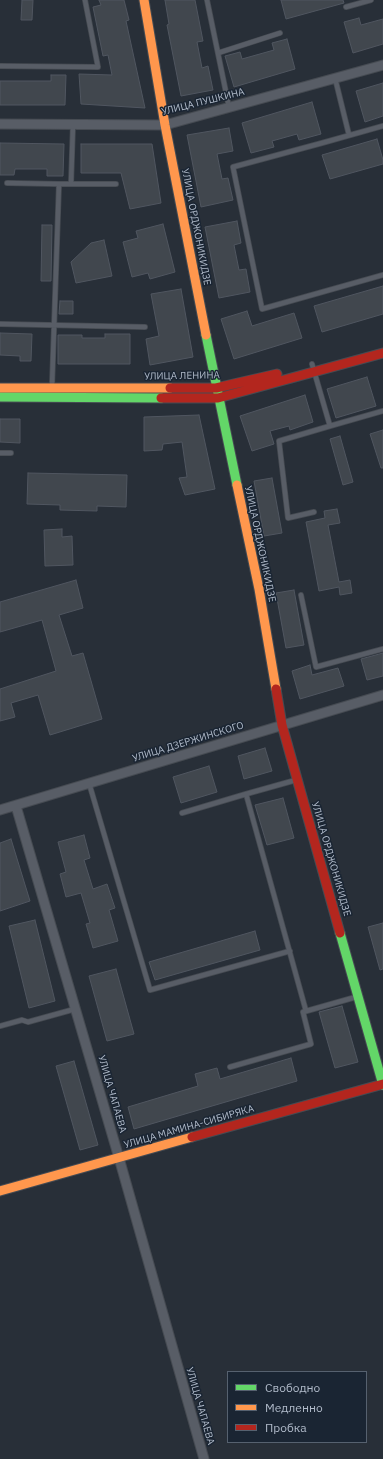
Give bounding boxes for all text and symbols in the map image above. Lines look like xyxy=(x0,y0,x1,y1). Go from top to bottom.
street label: УЛИЦА ПУШКИНА xyxy=(160,86,246,118)
street label: УЛИЦА ОРДЖОНИКИДЗЕ xyxy=(179,168,213,286)
street label: УЛИЦА ЛЕНИНА xyxy=(144,369,220,383)
street label: УЛИЦА ОРДЖОНИКИДЗЕ xyxy=(242,485,278,603)
street label: УЛИЦА ДЗЕРЖИНСКОГО xyxy=(131,719,245,765)
street label: УЛИЦА ОРДЖОНИКИДЗЕ xyxy=(309,800,353,918)
street label: УЛИЦА ЧАПАЕВА xyxy=(95,1054,129,1134)
street label: УЛИЦА МАМИНА-СИБИРЯКА xyxy=(123,1103,255,1151)
street label: УЛИЦА ЧАПАЕВА xyxy=(183,1366,217,1446)
legend xyxy=(227,1371,367,1443)
text: Свободно xyxy=(265,1380,320,1395)
text: Медленно xyxy=(265,1400,323,1415)
text: Пробка xyxy=(265,1420,307,1435)

